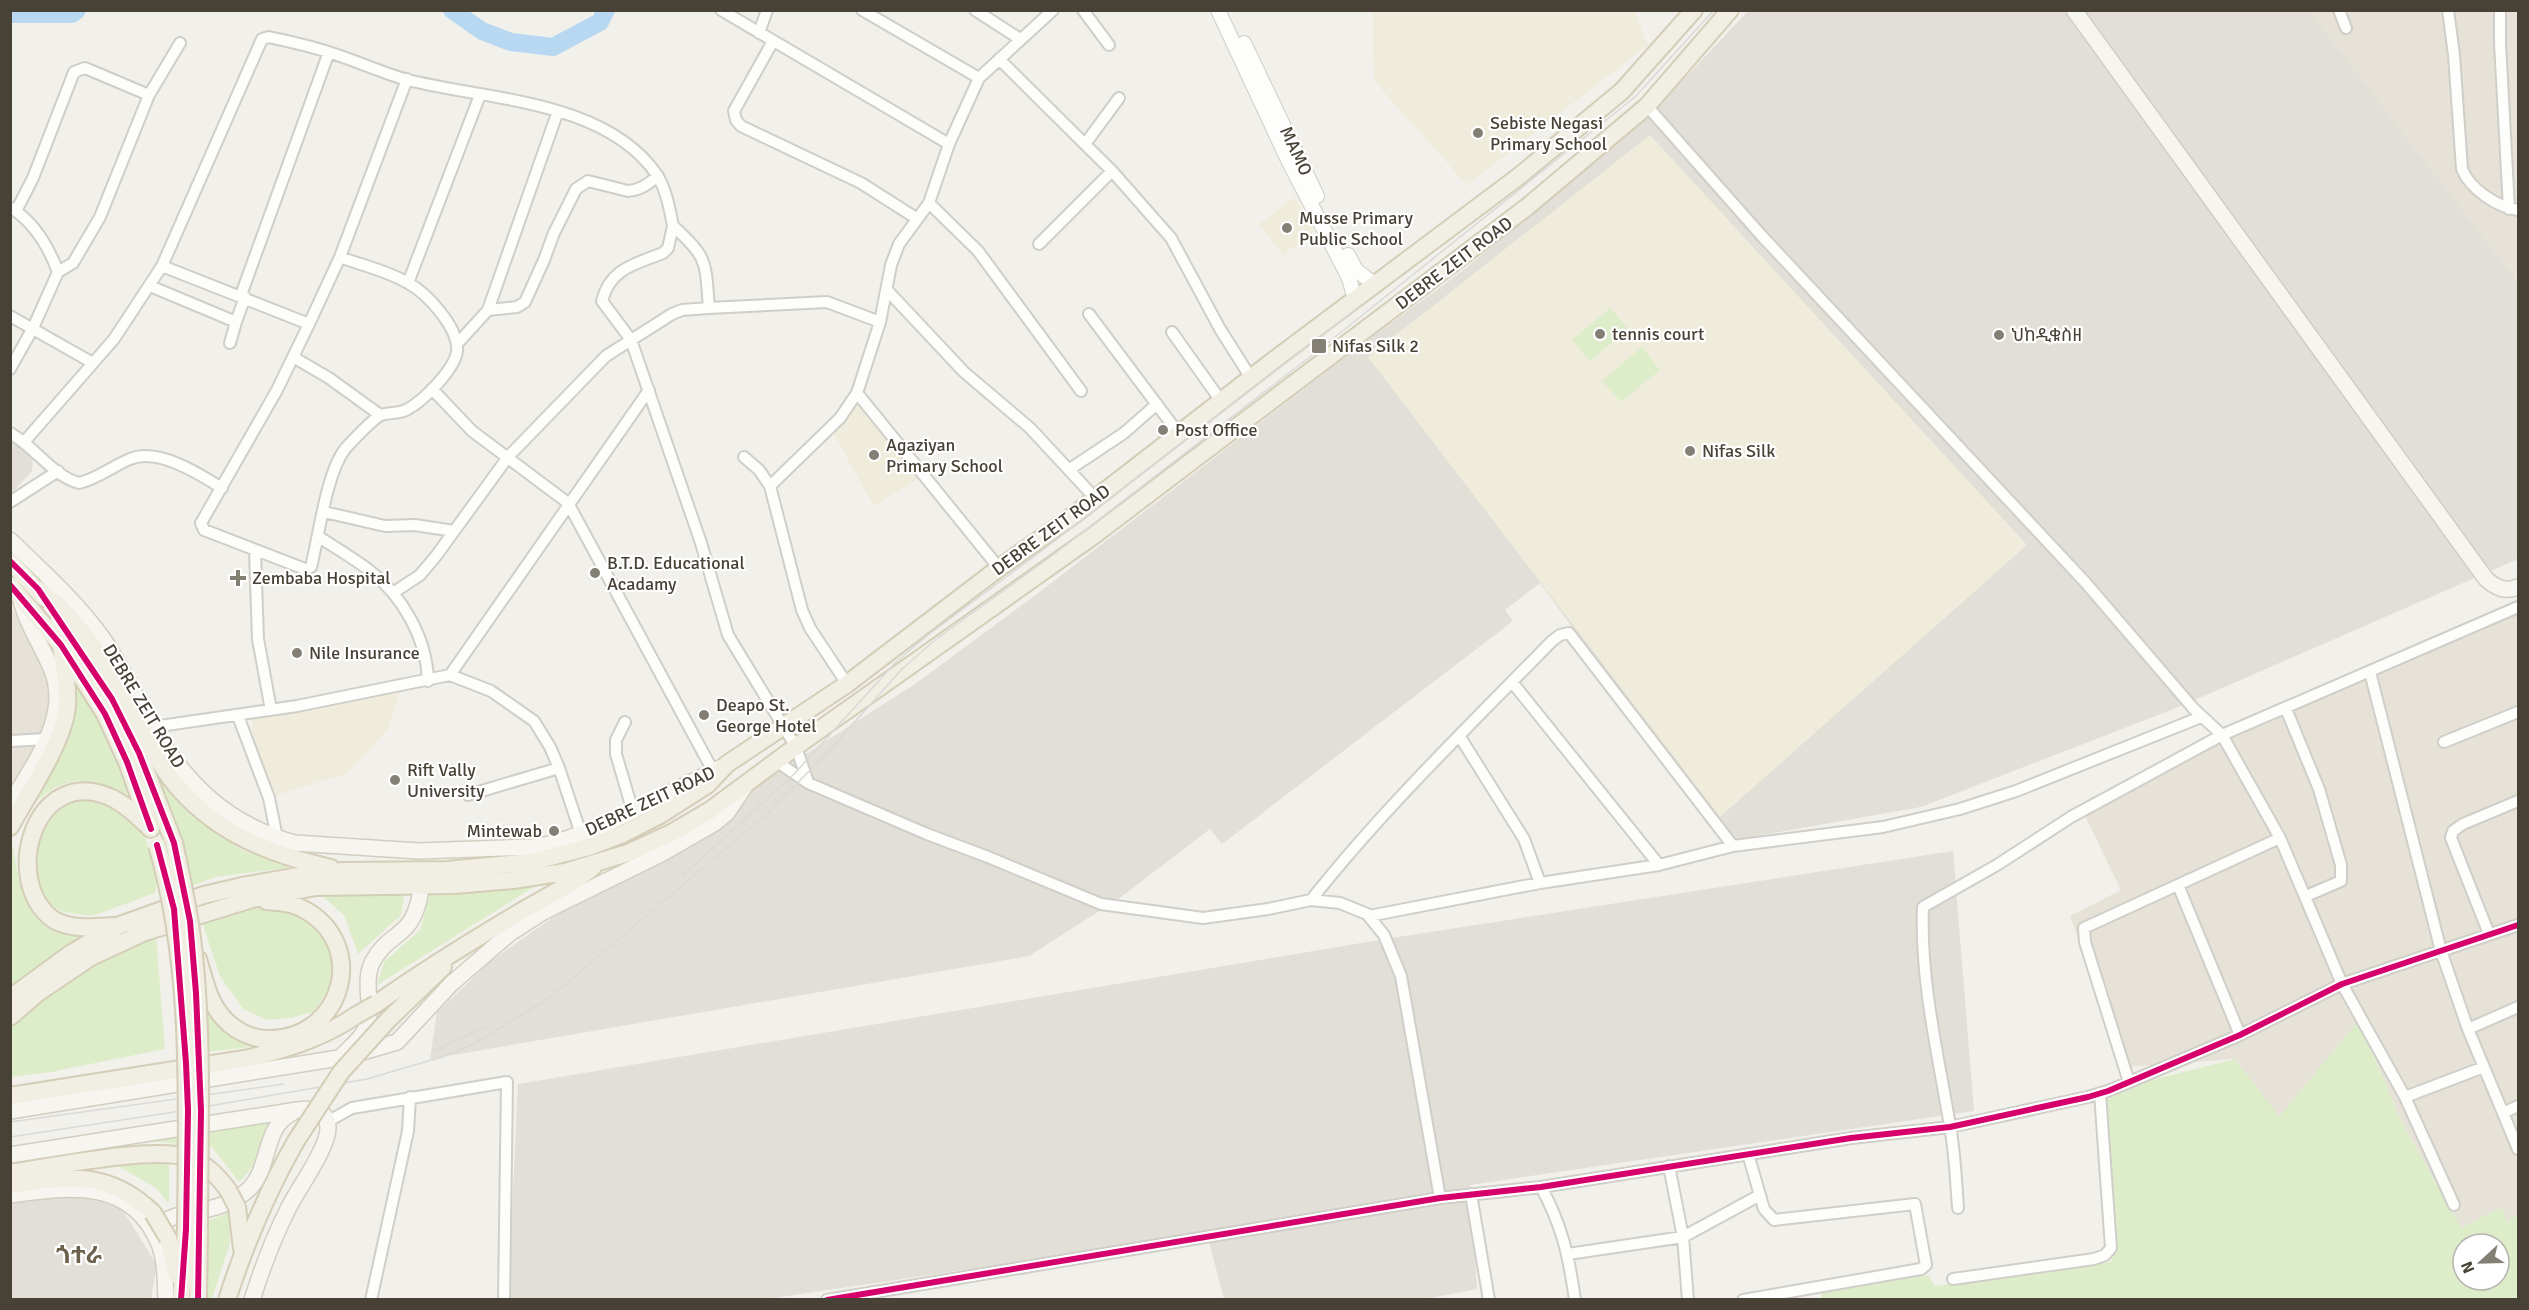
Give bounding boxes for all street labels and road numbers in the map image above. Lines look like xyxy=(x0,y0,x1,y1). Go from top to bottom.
street label: MAMO xyxy=(1275,123,1317,179)
street label: DEBRE ZEIT ROAD xyxy=(1391,212,1517,314)
street label: DEBRE ZEIT ROAD xyxy=(988,480,1114,580)
street label: DEBRE ZEIT ROAD xyxy=(98,640,190,772)
street label: DEBRE ZEIT ROAD xyxy=(581,761,719,841)

